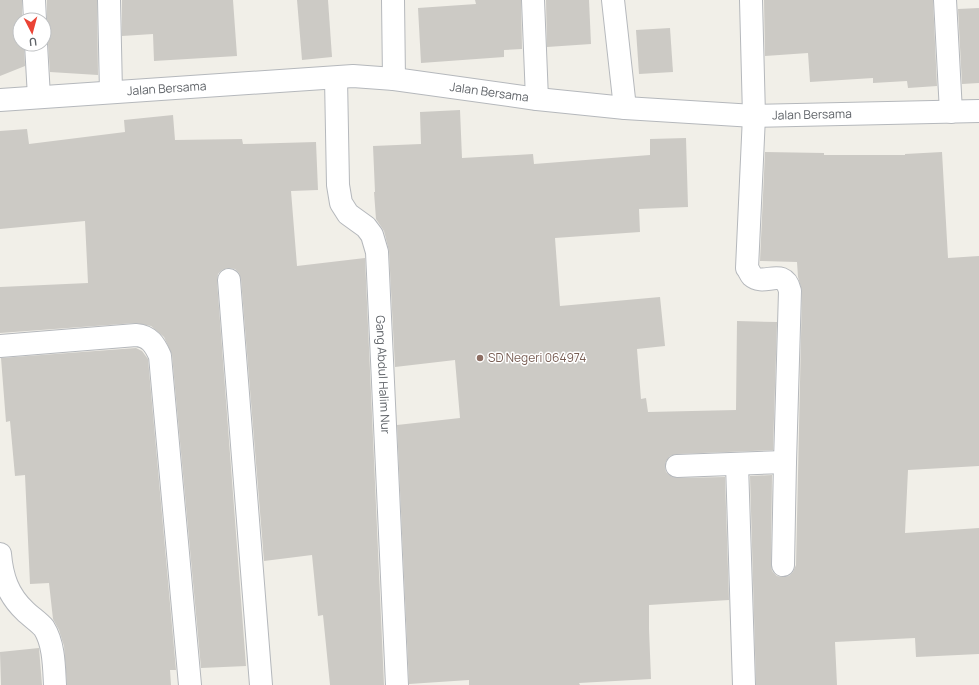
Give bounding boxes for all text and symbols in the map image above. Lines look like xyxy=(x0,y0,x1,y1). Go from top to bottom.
north arrow xyxy=(12,12,52,52)
text: U xyxy=(28,35,38,50)
street label: Jalan Bersama xyxy=(126,77,207,99)
street label: Jalan Bersama xyxy=(449,78,530,106)
street label: Jalan Bersama xyxy=(772,105,852,124)
street label: Gang Abdul Halim Nur xyxy=(372,315,394,435)
place label: SD Negeri 064974 xyxy=(488,349,586,366)
marker: SD Negeri 064974 xyxy=(475,353,485,363)

